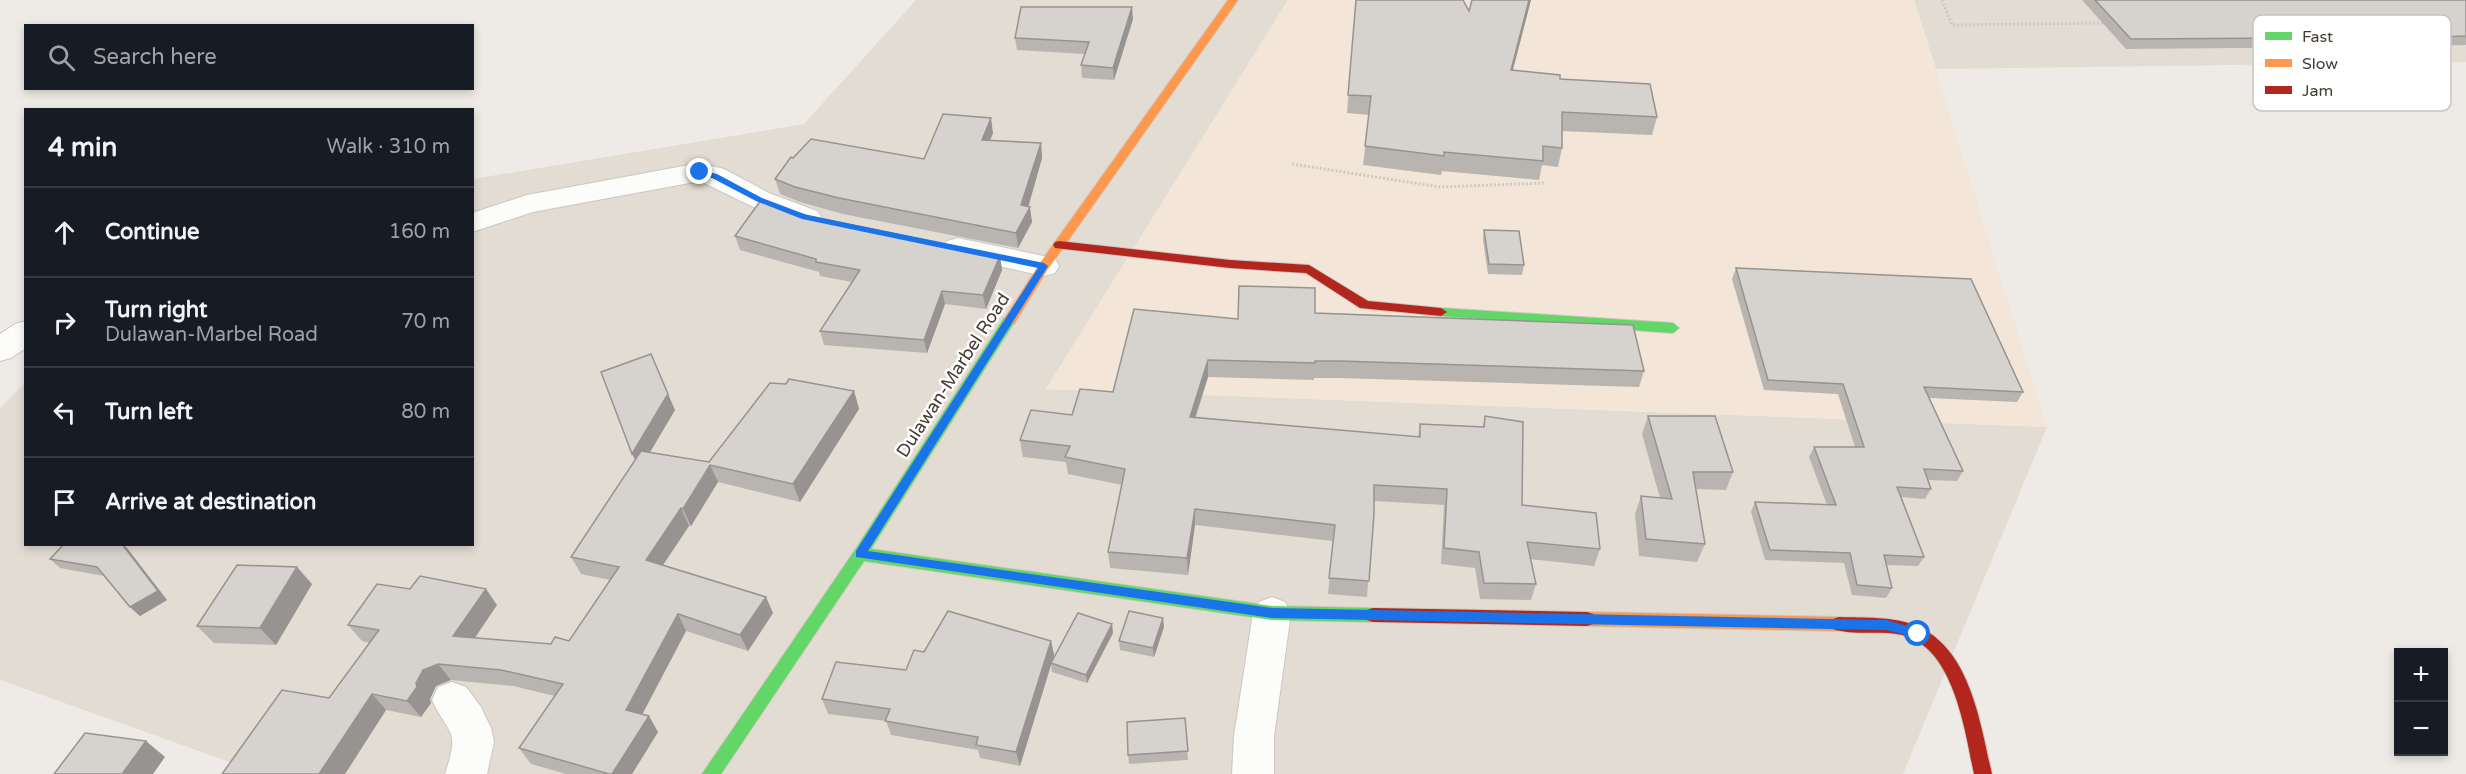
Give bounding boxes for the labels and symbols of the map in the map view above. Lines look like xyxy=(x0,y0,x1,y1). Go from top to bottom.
legend xyxy=(2253,15,2451,111)
text: Fast xyxy=(2302,27,2333,47)
text: Slow xyxy=(2302,54,2338,74)
text: Jam xyxy=(2302,81,2333,101)
route end xyxy=(686,158,712,184)
street label: Dulawan-Marbel Road xyxy=(892,289,1014,461)
route start xyxy=(1904,620,1930,646)

